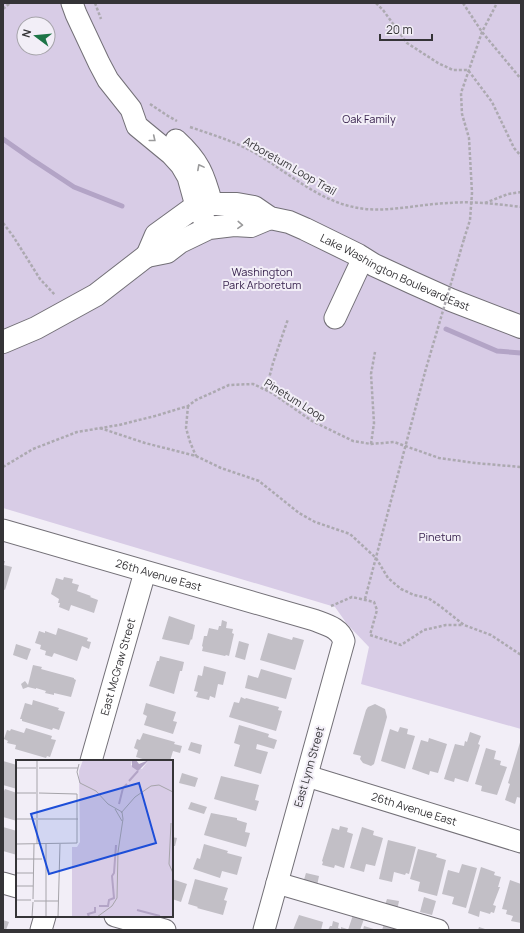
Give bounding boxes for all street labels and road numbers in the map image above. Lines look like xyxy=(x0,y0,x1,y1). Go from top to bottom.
street label: Arboretum Loop Trail xyxy=(241,133,339,198)
street label: Lake Washington Boulevard East xyxy=(318,230,472,314)
street label: Pinetum Loop xyxy=(262,375,329,425)
street label: 26th Avenue East xyxy=(114,555,203,594)
street label: East McGraw Street xyxy=(96,616,138,717)
street label: East Lynn Street xyxy=(290,725,327,809)
street label: 26th Avenue East xyxy=(370,788,459,829)

